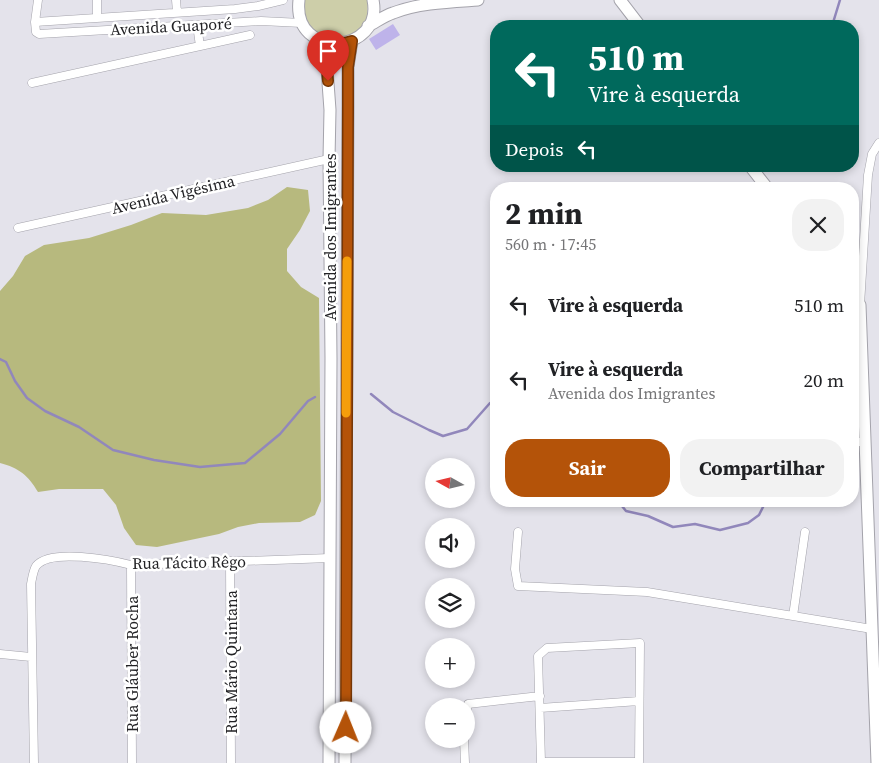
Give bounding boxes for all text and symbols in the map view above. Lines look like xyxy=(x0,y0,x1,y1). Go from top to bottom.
street label: Avenida Guaporé xyxy=(110,12,232,40)
pin xyxy=(307,30,349,81)
text: 510 m xyxy=(588,34,684,82)
icon: arrive xyxy=(314,37,342,65)
icon: left xyxy=(505,40,570,105)
text: Vire à esquerda xyxy=(588,79,740,109)
icon: left xyxy=(573,135,601,163)
text: Depois xyxy=(505,136,563,162)
street label: Avenida dos Imigrantes xyxy=(319,153,341,321)
street label: Avenida Vigésima xyxy=(109,169,238,219)
text: 2 min xyxy=(505,193,583,234)
button: close xyxy=(792,199,844,251)
text: 560 m · 17:45 xyxy=(505,233,596,255)
icon: left xyxy=(505,291,533,319)
text: Vire à esquerda xyxy=(548,292,683,318)
text: 510 m xyxy=(794,292,844,318)
text: Vire à esquerda xyxy=(548,356,683,382)
icon: left xyxy=(505,366,533,394)
text: 20 m xyxy=(803,367,844,393)
text: Avenida dos Imigrantes xyxy=(548,382,715,404)
button: Sair xyxy=(505,439,670,497)
button: Compartilhar xyxy=(680,439,844,497)
north arrow xyxy=(425,458,475,508)
map controls xyxy=(425,458,475,748)
button: sound xyxy=(425,518,475,568)
street label: Rua Tácito Rêgo xyxy=(132,550,246,574)
button: layers xyxy=(425,578,475,628)
street label: Rua Mário Quintana xyxy=(220,589,242,734)
street label: Rua Gláuber Rocha xyxy=(121,595,143,732)
button: + xyxy=(425,638,475,688)
button: − xyxy=(425,698,475,748)
position arrow xyxy=(319,701,371,753)

